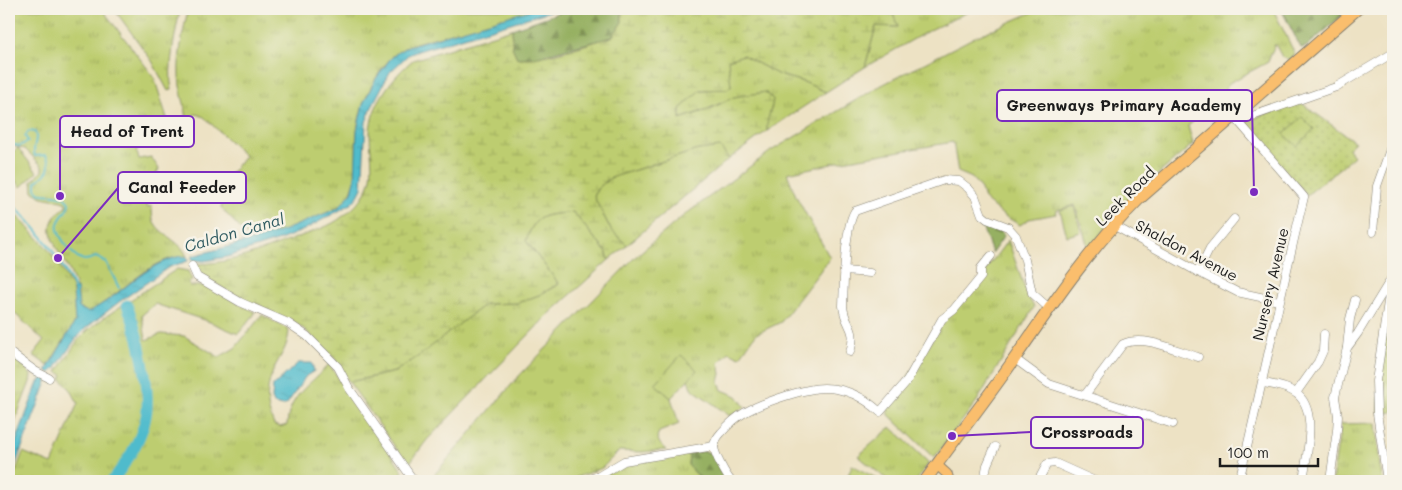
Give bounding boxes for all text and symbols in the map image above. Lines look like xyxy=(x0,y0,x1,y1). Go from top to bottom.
callout: Greenways Primary Academy xyxy=(997,90,1252,121)
text: Greenways Primary Academy xyxy=(1006,94,1242,115)
callout: Head of Trent xyxy=(60,116,194,147)
text: Head of Trent xyxy=(70,120,184,141)
street label: Leek Road xyxy=(1091,162,1159,230)
callout: Canal Feeder xyxy=(118,172,246,203)
text: Canal Feeder xyxy=(128,176,236,197)
water label: Caldon Canal xyxy=(181,208,287,256)
street label: Shaldon Avenue xyxy=(1132,215,1242,285)
street label: Nursery Avenue xyxy=(1247,226,1293,342)
callout: Crossroads xyxy=(1031,417,1143,448)
text: Crossroads xyxy=(1041,421,1133,442)
scale bar xyxy=(1220,435,1317,467)
text: 100 m xyxy=(1227,442,1269,462)

